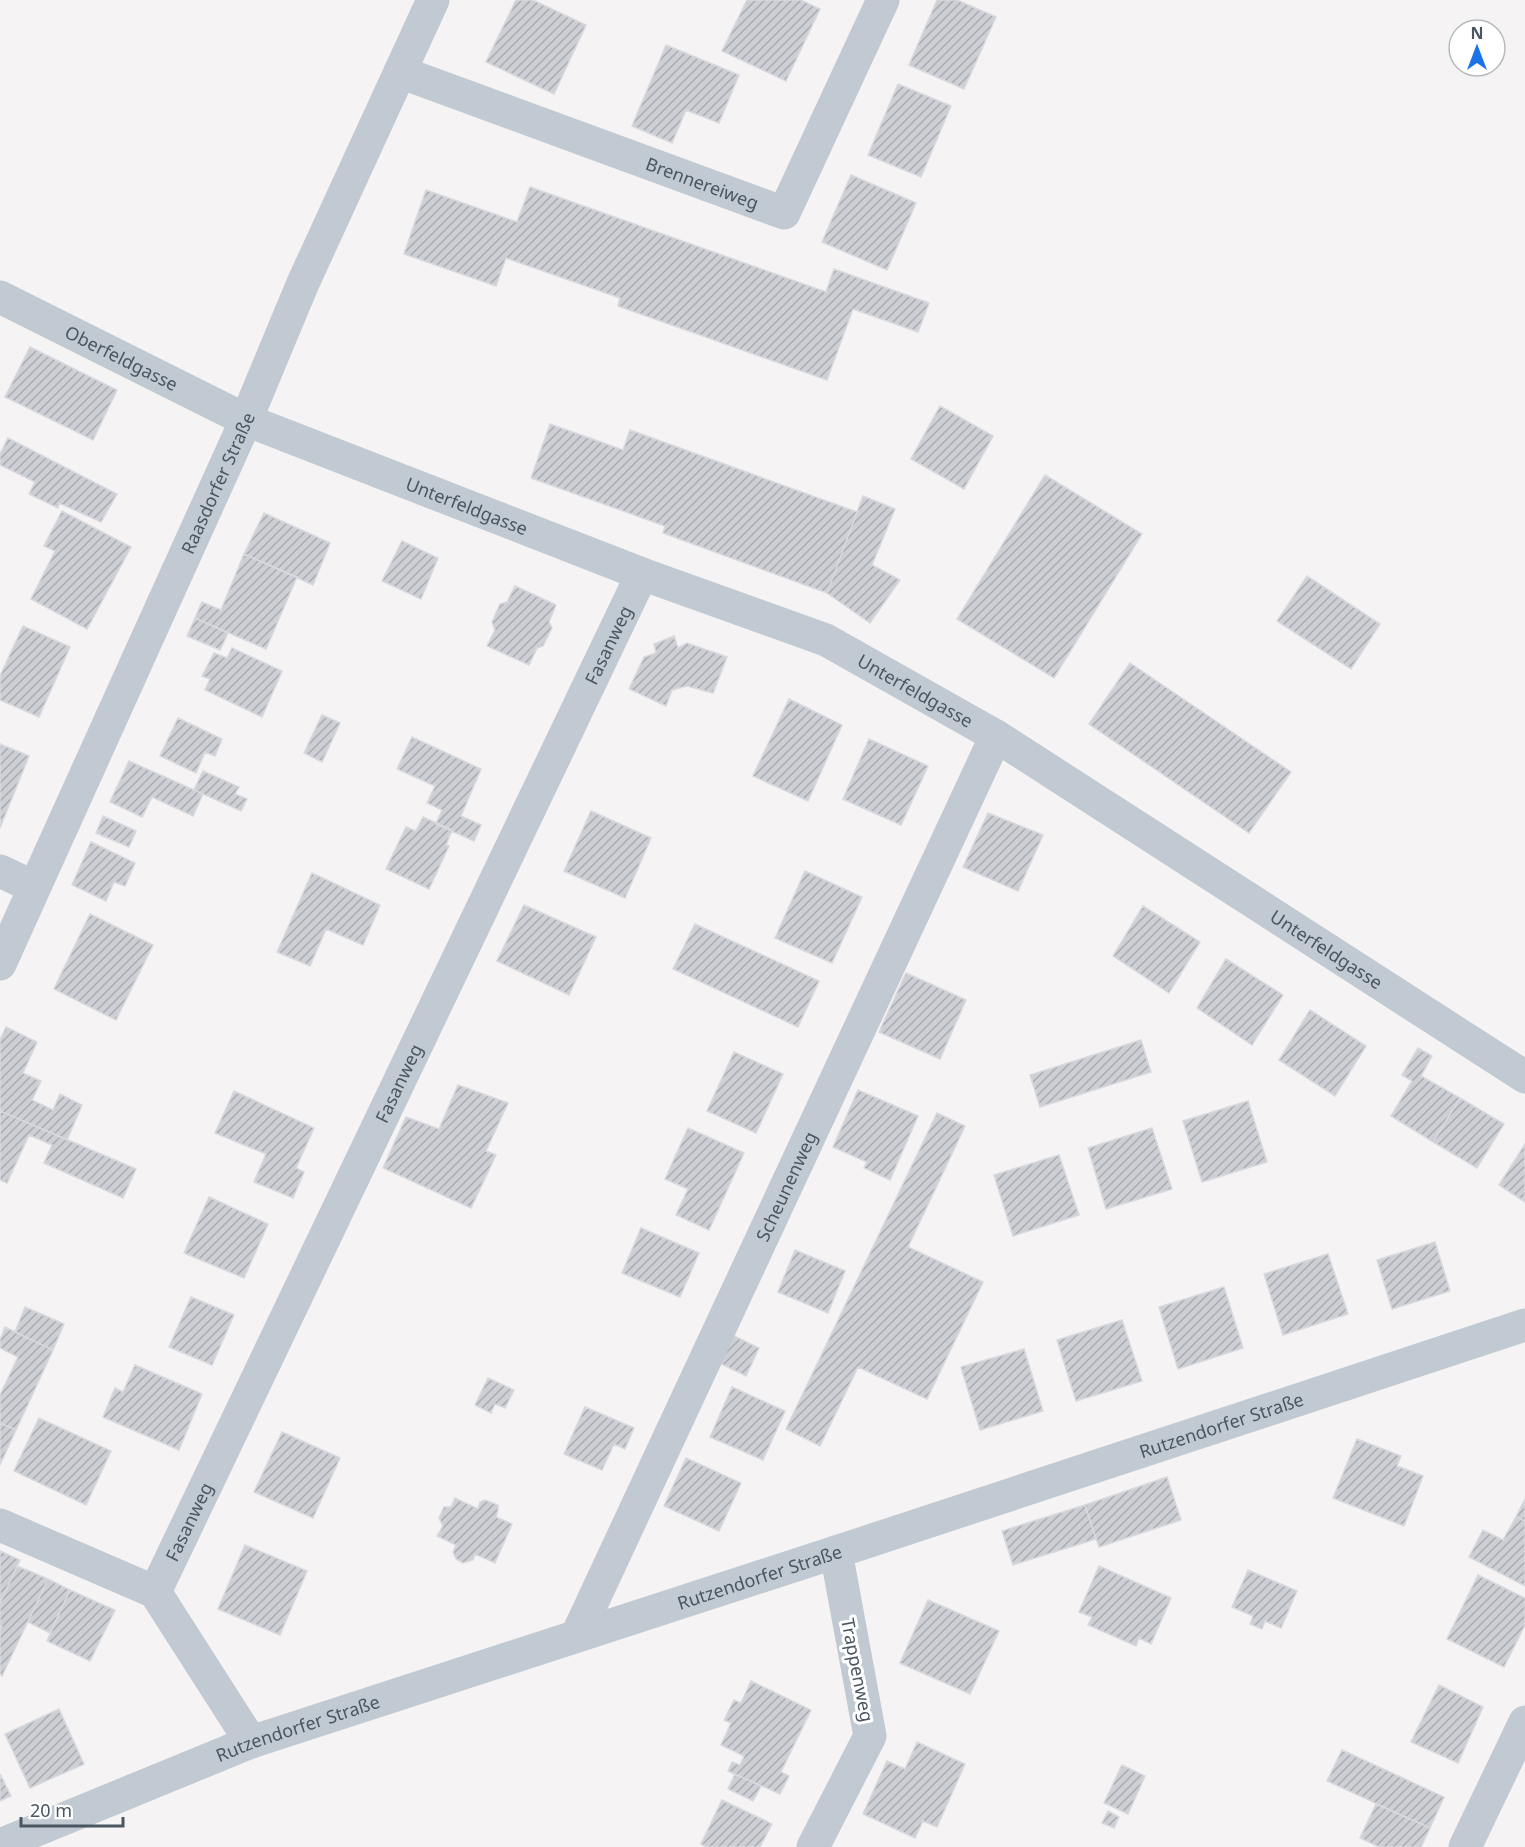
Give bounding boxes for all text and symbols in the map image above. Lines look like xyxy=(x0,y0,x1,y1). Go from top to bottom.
north arrow xyxy=(1447,18,1507,78)
text: N xyxy=(1470,22,1484,44)
street label: Brennereiweg xyxy=(642,151,762,215)
street label: Oberfeldgasse xyxy=(61,319,182,396)
street label: Raasdorfer Straße xyxy=(175,408,260,558)
street label: Unterfeldgasse xyxy=(402,471,531,540)
street label: Fasanweg xyxy=(579,602,637,688)
street label: Unterfeldgasse xyxy=(853,648,977,733)
street label: Unterfeldgasse xyxy=(1266,904,1387,994)
street label: Fasanweg xyxy=(369,1040,427,1127)
street label: Scheunenweg xyxy=(750,1127,822,1245)
street label: Rutzendorfer Straße xyxy=(1136,1387,1306,1463)
street label: Fasanweg xyxy=(160,1478,218,1565)
street label: Rutzendorfer Straße xyxy=(674,1539,845,1615)
street label: Trappenweg xyxy=(836,1616,880,1724)
street label: Rutzendorfer Straße xyxy=(212,1689,383,1767)
scale bar xyxy=(21,1790,123,1828)
text: 20 m xyxy=(30,1798,72,1822)

